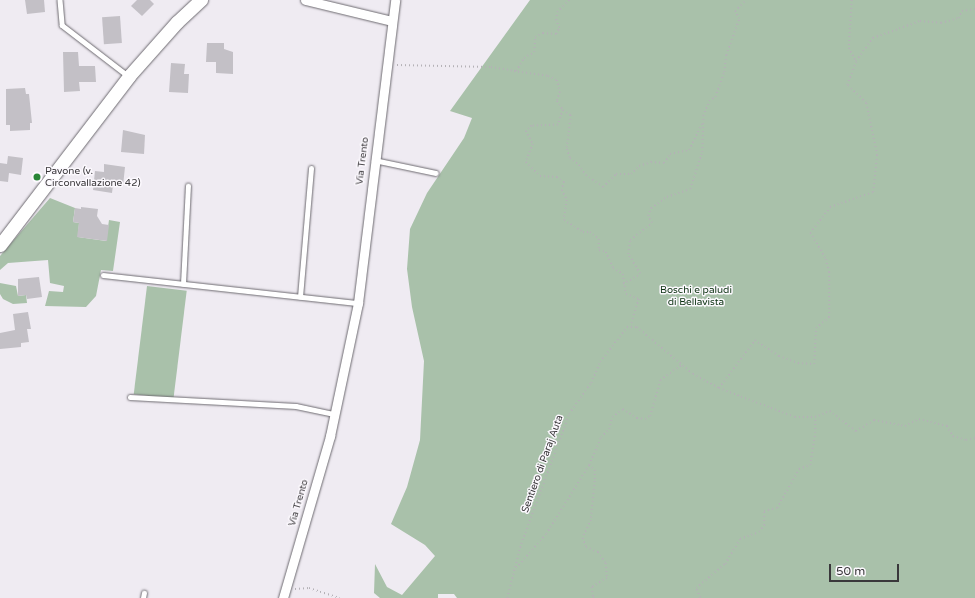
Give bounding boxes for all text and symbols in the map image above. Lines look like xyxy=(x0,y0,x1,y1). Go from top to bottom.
street label: Via Trento xyxy=(354,136,372,186)
place label: Pavone (v. Circonvallazione 42) xyxy=(45,165,141,188)
marker: Pavone (v. Circonvallazione 42) xyxy=(32,172,42,182)
park label: Boschi e paludi di Bellavista xyxy=(660,284,732,308)
street label: Sentiero di Paraj Auta xyxy=(520,414,566,514)
street label: Via Trento xyxy=(287,478,311,528)
scale bar xyxy=(831,556,901,582)
text: 50 m xyxy=(836,564,865,578)

